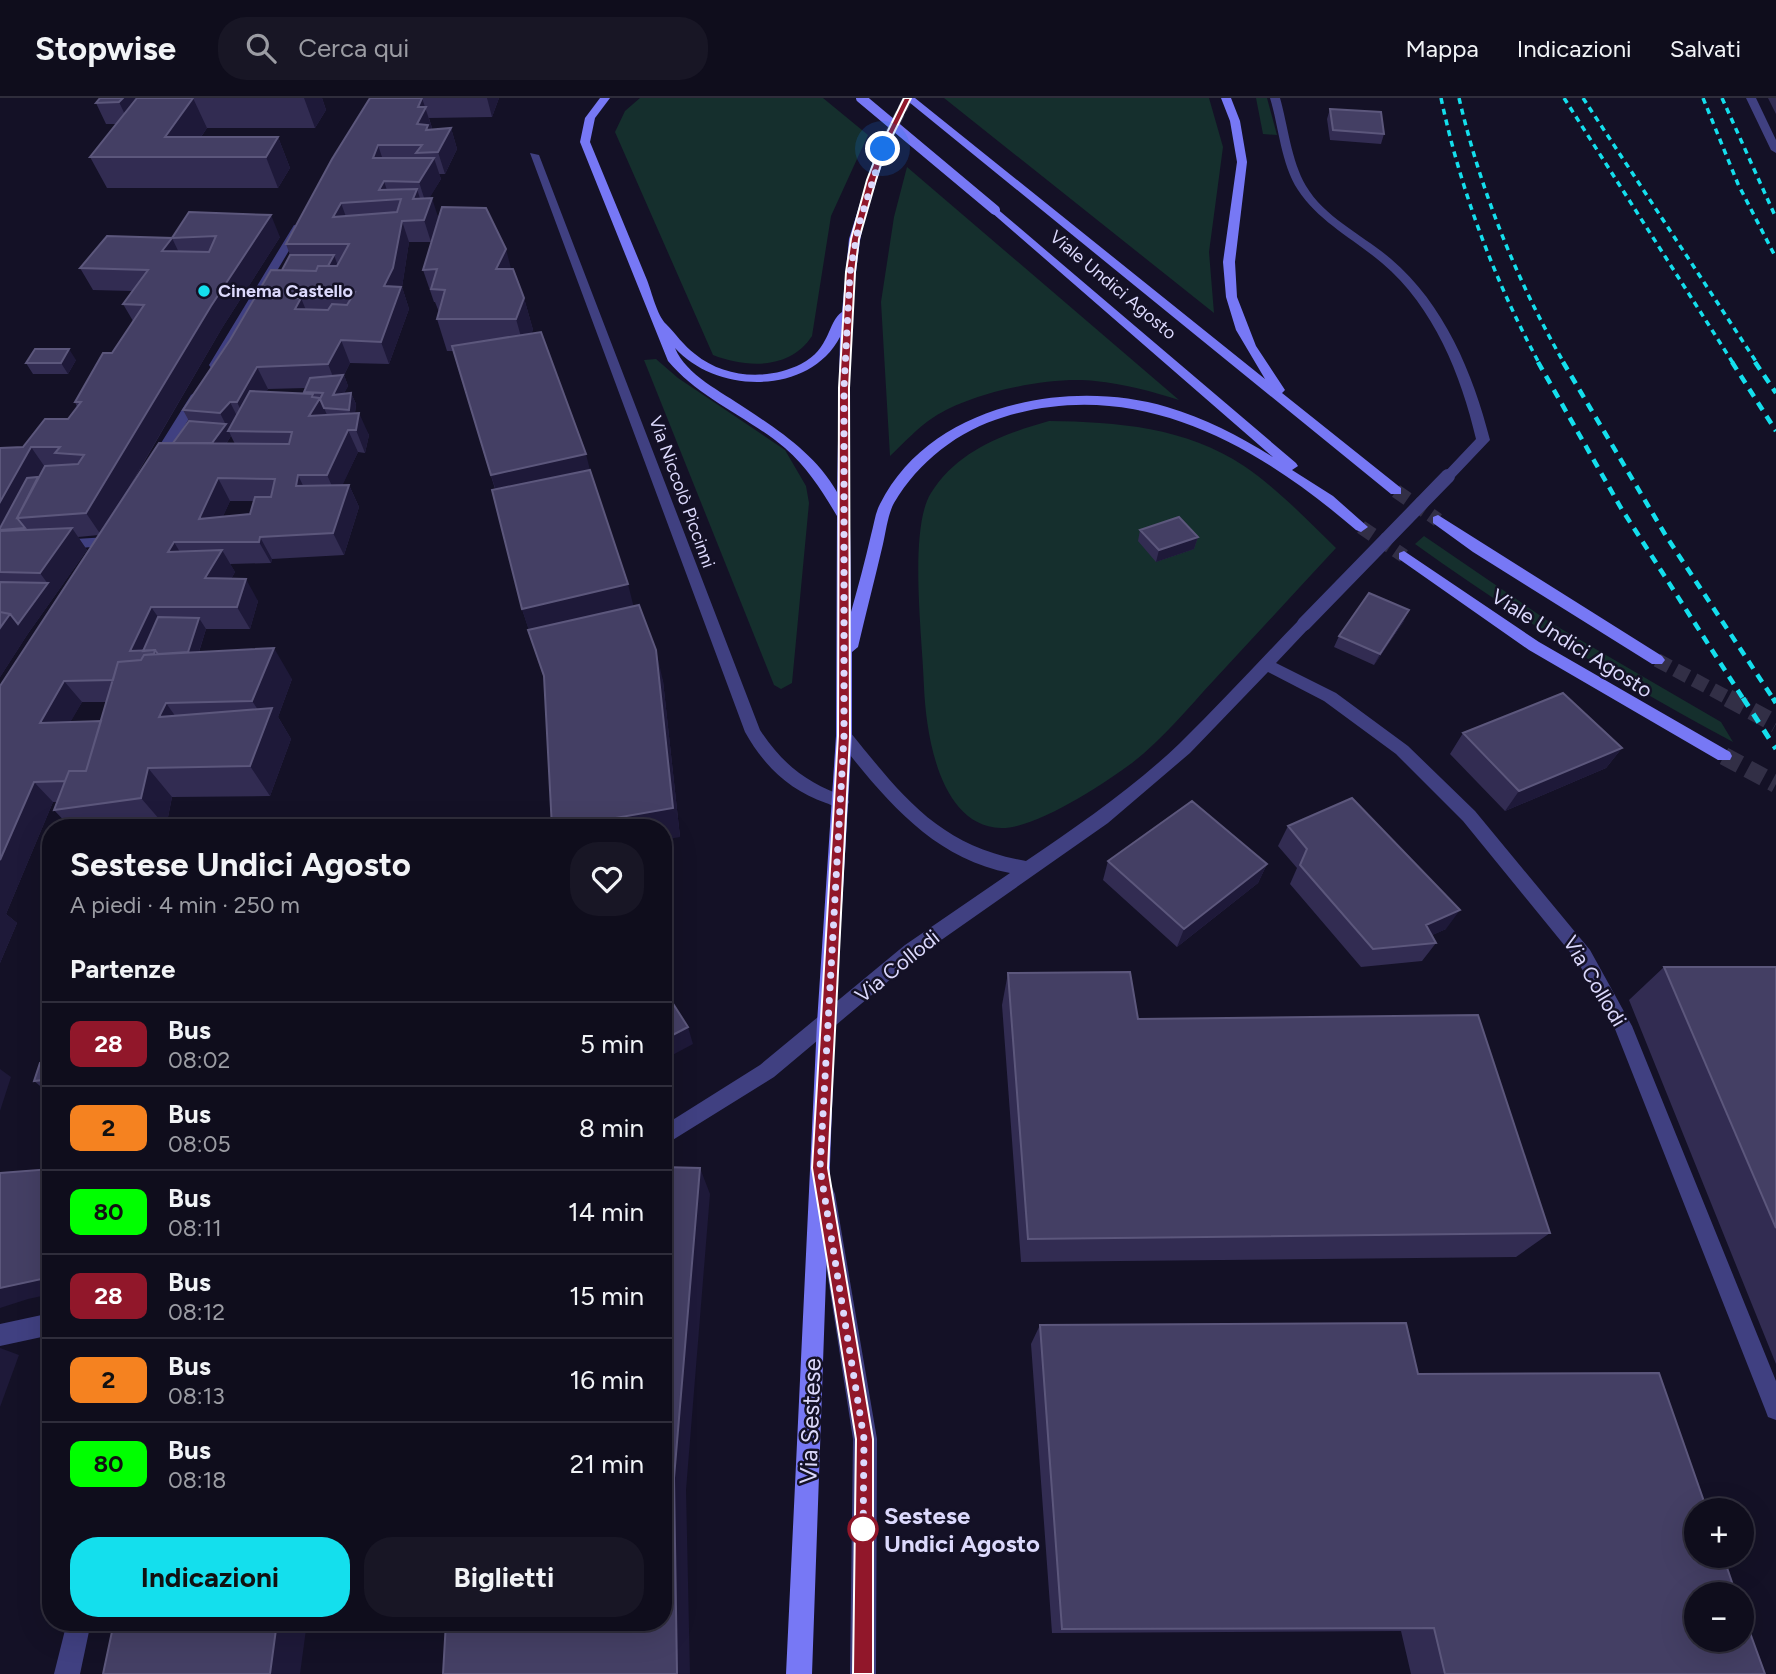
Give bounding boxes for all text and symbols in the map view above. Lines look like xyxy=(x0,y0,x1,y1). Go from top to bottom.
search box xyxy=(218,17,708,80)
text: Stopwise xyxy=(35,29,176,68)
icon: search xyxy=(242,29,280,67)
text: Cerca qui xyxy=(298,32,409,64)
text: Mappa xyxy=(1406,34,1479,63)
text: Indicazioni xyxy=(1517,34,1632,63)
text: Salvati xyxy=(1670,34,1741,63)
your location xyxy=(865,131,900,166)
street label: Viale Undici Agosto xyxy=(1045,226,1181,344)
place label: Cinema Castello xyxy=(218,280,353,302)
marker: Cinema Castello xyxy=(196,283,212,299)
street label: Via Niccolò Piccinni xyxy=(644,413,720,571)
street label: Viale Undici Agosto xyxy=(1487,583,1657,703)
button: heart xyxy=(570,842,644,916)
text: Sestese Undici Agosto xyxy=(70,845,411,884)
text: A piedi · 4 min · 250 m xyxy=(70,891,300,919)
street label: Via Collodi xyxy=(850,924,944,1008)
street label: Via Collodi xyxy=(1558,931,1632,1031)
text: Partenze xyxy=(70,953,175,985)
text: Bus xyxy=(168,1014,211,1046)
text: 5 min xyxy=(580,1028,644,1060)
text: 28 xyxy=(94,1029,123,1058)
text: 08:02 xyxy=(168,1046,230,1074)
text: Bus xyxy=(168,1098,211,1130)
text: 8 min xyxy=(579,1112,644,1144)
text: 2 xyxy=(102,1113,115,1142)
text: 08:05 xyxy=(168,1130,231,1158)
text: Bus xyxy=(168,1182,211,1214)
text: 14 min xyxy=(568,1196,644,1228)
text: 80 xyxy=(93,1197,124,1226)
text: 08:11 xyxy=(168,1214,222,1242)
text: Bus xyxy=(168,1266,211,1298)
text: 15 min xyxy=(569,1280,644,1312)
text: 28 xyxy=(94,1281,123,1310)
text: 08:12 xyxy=(168,1298,225,1326)
text: Bus xyxy=(168,1350,211,1382)
street label: Via Sestese xyxy=(793,1358,827,1484)
text: 16 min xyxy=(569,1364,644,1396)
text: 2 xyxy=(102,1365,115,1394)
text: 08:13 xyxy=(168,1382,225,1410)
text: Bus xyxy=(168,1434,211,1466)
text: 21 min xyxy=(570,1448,644,1480)
text: 80 xyxy=(93,1449,124,1478)
text: 08:18 xyxy=(168,1466,226,1494)
map controls xyxy=(1684,1498,1754,1652)
button: + xyxy=(1684,1498,1754,1568)
place label: Sestese Undici Agosto xyxy=(884,1501,1040,1558)
marker: Sestese Undici Agosto xyxy=(848,1514,878,1544)
button: Indicazioni xyxy=(70,1537,350,1617)
button: Biglietti xyxy=(364,1537,644,1617)
button: − xyxy=(1684,1582,1754,1652)

